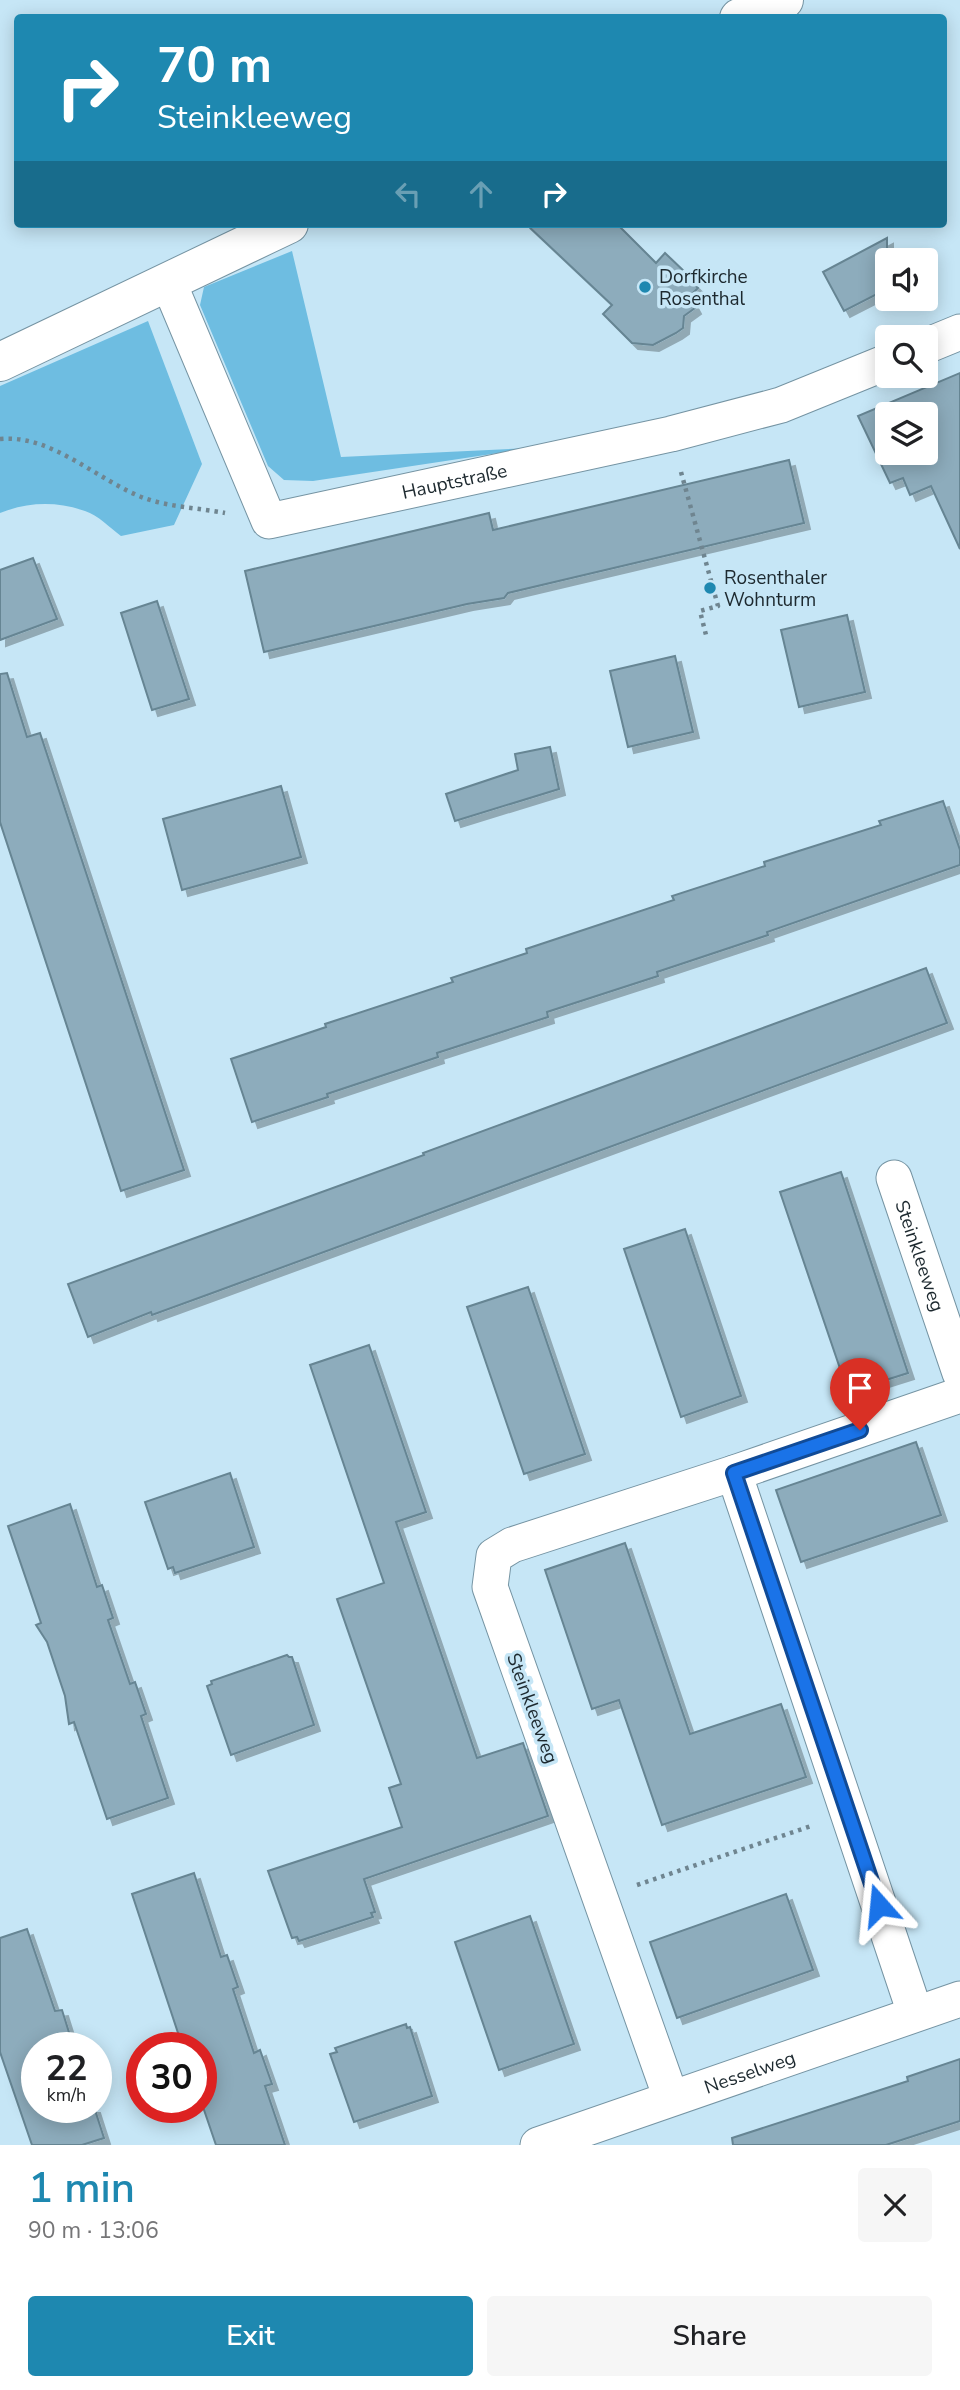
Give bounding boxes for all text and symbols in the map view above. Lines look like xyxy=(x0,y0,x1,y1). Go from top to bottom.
text: 70 m xyxy=(157,32,272,99)
icon: right xyxy=(42,42,133,133)
text: Steinkleeweg xyxy=(157,96,352,139)
icon: left xyxy=(389,175,427,213)
icon: ahead xyxy=(462,175,500,213)
icon: right xyxy=(535,175,573,213)
map controls xyxy=(875,248,938,465)
button: sound xyxy=(875,248,938,311)
place label: Dorfkirche Rosenthal xyxy=(659,264,748,312)
marker: Dorfkirche Rosenthal xyxy=(637,279,653,295)
button: search xyxy=(875,325,938,388)
button: layers xyxy=(875,402,938,465)
street label: Hauptstraße xyxy=(399,458,510,506)
place label: Rosenthaler Wohnturm xyxy=(724,565,827,613)
marker: Rosenthaler Wohnturm xyxy=(702,580,718,596)
street label: Steinkleeweg xyxy=(888,1197,950,1315)
pin xyxy=(830,1358,890,1430)
icon: arrive xyxy=(841,1369,879,1407)
street label: Steinkleeweg xyxy=(500,1650,564,1767)
position arrow xyxy=(842,1868,916,1942)
speed limit sign: 30 xyxy=(126,2032,217,2123)
text: 22 xyxy=(45,2045,88,2092)
street label: Nesselweg xyxy=(701,2045,799,2101)
text: km/h xyxy=(47,2083,86,2107)
text: 1 min xyxy=(28,2160,135,2217)
button: close xyxy=(858,2168,932,2242)
text: 90 m · 13:06 xyxy=(28,2215,159,2246)
button: Exit xyxy=(28,2296,473,2376)
button: Share xyxy=(487,2296,932,2376)

